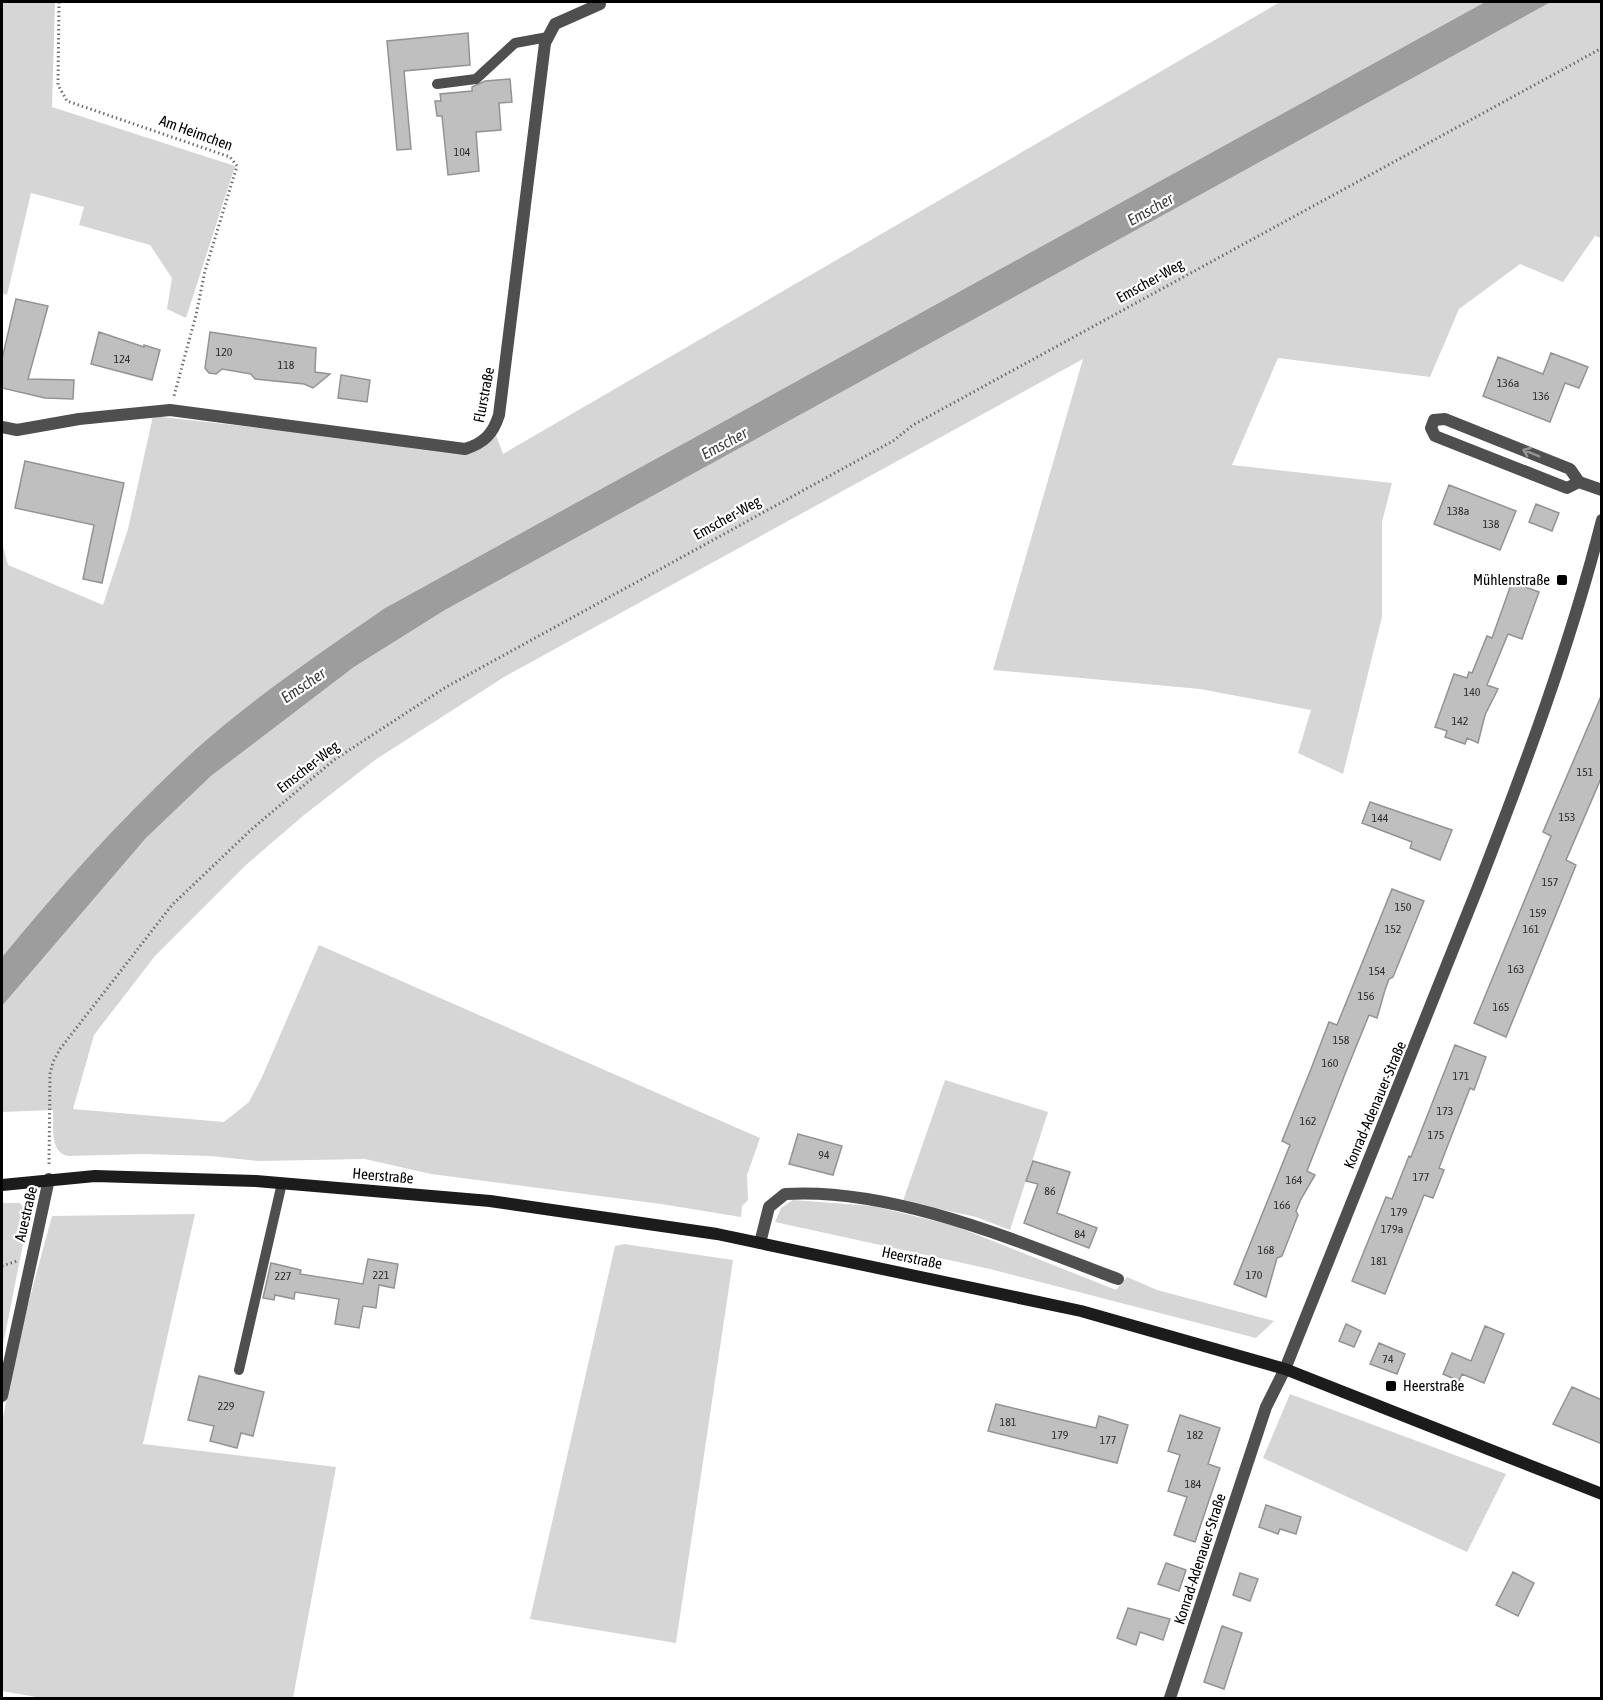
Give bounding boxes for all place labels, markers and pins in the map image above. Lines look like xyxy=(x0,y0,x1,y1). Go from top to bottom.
place label: Mühlenstraße xyxy=(1473,571,1550,588)
marker: Mühlenstraße xyxy=(1555,573,1569,587)
place label: Heerstraße xyxy=(1403,1377,1464,1394)
marker: Heerstraße xyxy=(1384,1379,1398,1393)

